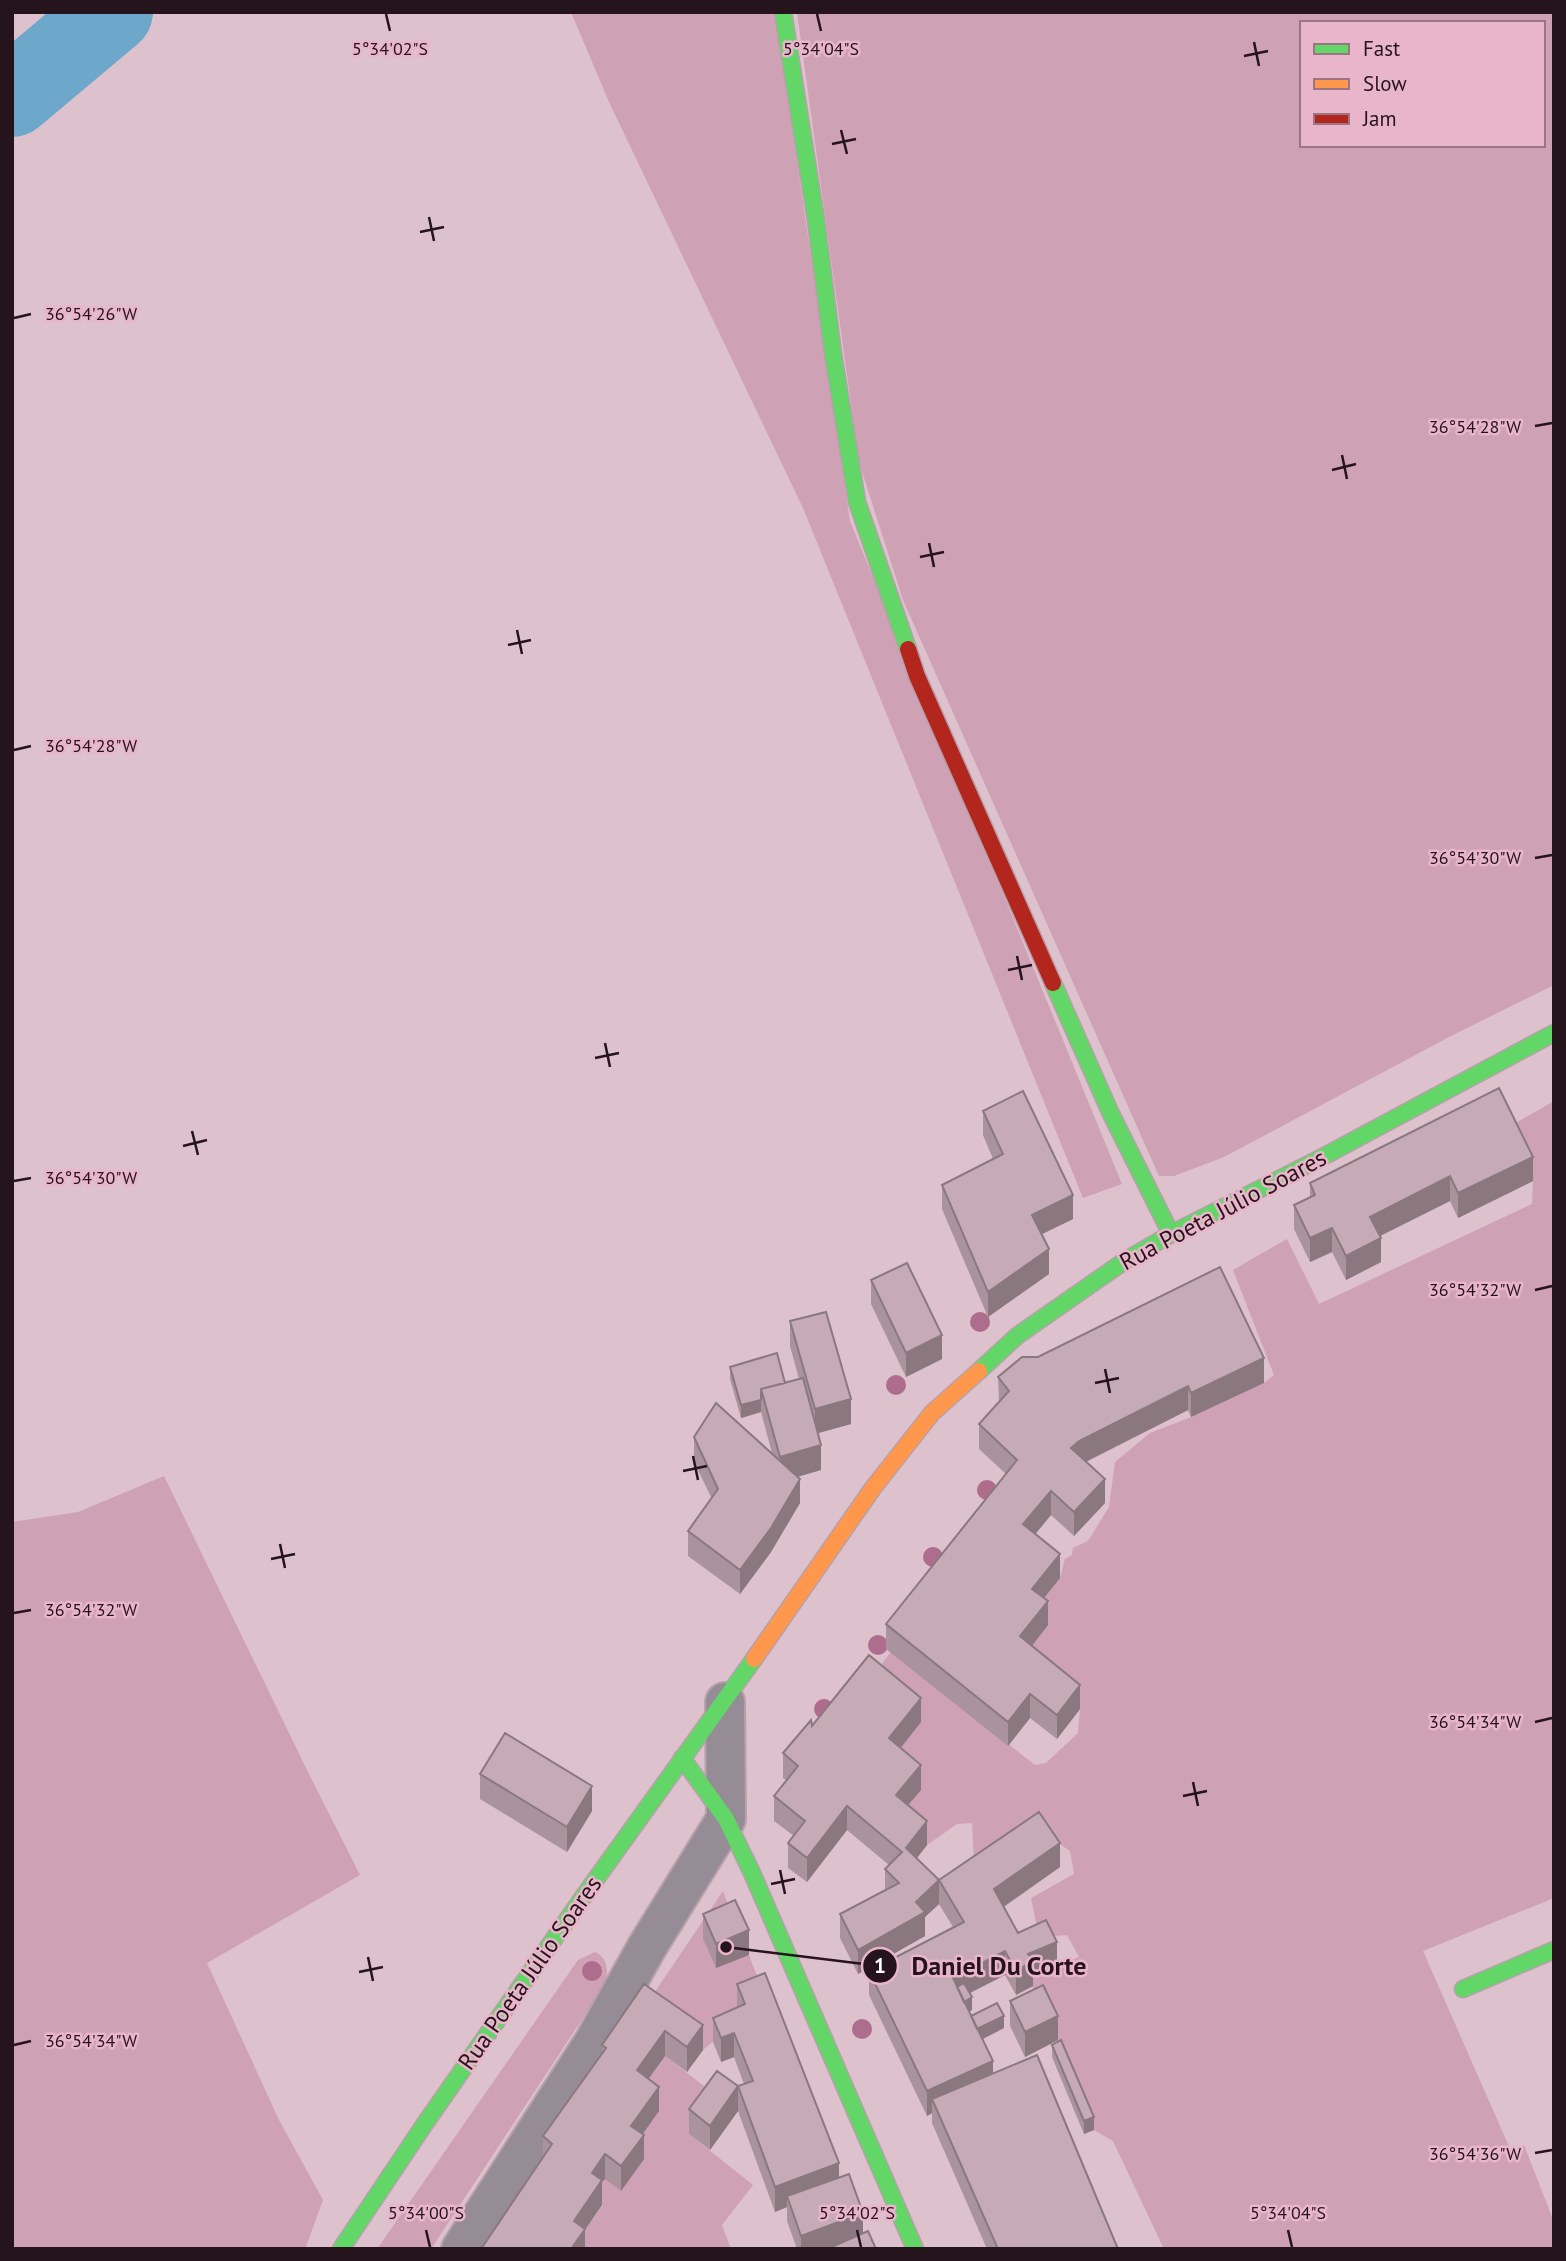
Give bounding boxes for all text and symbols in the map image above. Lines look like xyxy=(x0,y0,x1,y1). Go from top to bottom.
legend xyxy=(1300,21,1545,147)
text: Fast xyxy=(1363,35,1400,62)
text: 5°34'02"S xyxy=(352,37,428,60)
text: 5°34'04"S xyxy=(783,37,859,60)
text: Slow xyxy=(1363,70,1407,97)
text: Jam xyxy=(1362,105,1397,132)
text: 36°54'26"W xyxy=(45,302,137,325)
text: 36°54'28"W xyxy=(1429,415,1521,438)
text: 36°54'28"W xyxy=(45,734,137,757)
text: 36°54'30"W xyxy=(1429,846,1521,869)
street label: Rua Poeta Júlio Soares xyxy=(1114,1142,1332,1277)
text: 36°54'30"W xyxy=(45,1166,137,1189)
text: 36°54'32"W xyxy=(1429,1278,1521,1301)
text: 36°54'32"W xyxy=(45,1598,137,1621)
text: 36°54'34"W xyxy=(1429,1710,1521,1733)
street label: Rua Poeta Júlio Soares xyxy=(451,1870,608,2076)
callout: Daniel Du Corte xyxy=(863,1942,1101,1989)
text: Daniel Du Corte xyxy=(912,1949,1086,1982)
text: 1 xyxy=(874,1952,886,1979)
text: 36°54'34"W xyxy=(45,2029,137,2052)
text: 36°54'36"W xyxy=(1429,2142,1521,2165)
text: 5°34'00"S xyxy=(388,2201,464,2224)
text: 5°34'02"S xyxy=(819,2201,895,2224)
text: 5°34'04"S xyxy=(1250,2201,1326,2224)

